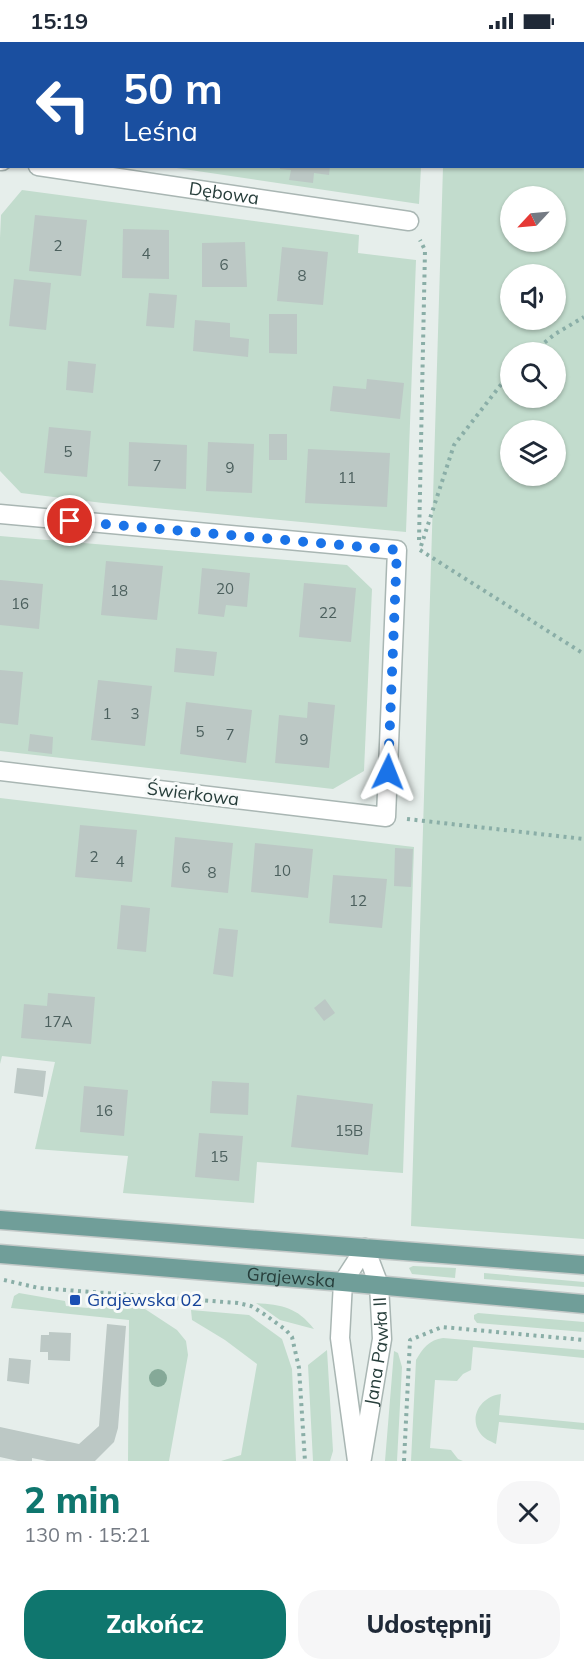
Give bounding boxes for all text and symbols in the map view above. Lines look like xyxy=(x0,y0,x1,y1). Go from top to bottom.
text: 15:19 xyxy=(30,7,88,35)
text: 50 m xyxy=(123,62,223,115)
icon: left xyxy=(24,66,102,144)
text: Leśna xyxy=(123,114,198,148)
street label: Dębowa xyxy=(187,177,261,210)
north arrow xyxy=(500,186,566,252)
map controls xyxy=(500,186,566,486)
house number: 2 xyxy=(53,236,63,255)
house number: 4 xyxy=(141,244,151,263)
house number: 6 xyxy=(219,255,229,274)
button: sound xyxy=(500,264,566,330)
house number: 8 xyxy=(297,266,307,285)
button: search xyxy=(500,342,566,408)
button: layers xyxy=(500,420,566,486)
house number: 5 xyxy=(63,442,73,461)
house number: 7 xyxy=(152,456,162,475)
house number: 9 xyxy=(225,458,235,477)
house number: 11 xyxy=(338,468,356,487)
pin xyxy=(44,495,95,546)
icon: arrive xyxy=(53,504,86,537)
house number: 20 xyxy=(216,579,234,598)
house number: 18 xyxy=(110,581,128,600)
house number: 16 xyxy=(11,594,29,613)
house number: 22 xyxy=(319,603,337,622)
house number: 1 xyxy=(102,704,112,723)
house number: 3 xyxy=(130,704,140,723)
house number: 5 xyxy=(195,722,205,741)
house number: 7 xyxy=(225,725,235,744)
house number: 9 xyxy=(299,730,309,749)
position arrow xyxy=(356,740,420,804)
street label: Świerkowa xyxy=(146,776,241,811)
house number: 2 xyxy=(89,847,99,866)
house number: 4 xyxy=(115,852,125,871)
house number: 6 xyxy=(181,858,191,877)
house number: 10 xyxy=(273,861,291,880)
house number: 8 xyxy=(207,863,217,882)
house number: 12 xyxy=(349,891,367,910)
house number: 17A xyxy=(43,1012,73,1031)
house number: 16 xyxy=(95,1101,113,1120)
house number: 15B xyxy=(335,1121,363,1140)
house number: 15 xyxy=(210,1147,228,1166)
street label: Grajewska xyxy=(246,1262,336,1292)
place label: Grajewska 02 xyxy=(87,1288,202,1311)
marker: Grajewska 02 xyxy=(68,1293,82,1307)
street label: Jana Pawła II xyxy=(359,1296,393,1407)
text: 2 min xyxy=(24,1477,120,1522)
button: close xyxy=(497,1481,560,1544)
text: 130 m · 15:21 xyxy=(24,1522,150,1547)
button: Zakończ xyxy=(24,1590,286,1659)
button: Udostępnij xyxy=(298,1590,560,1659)

